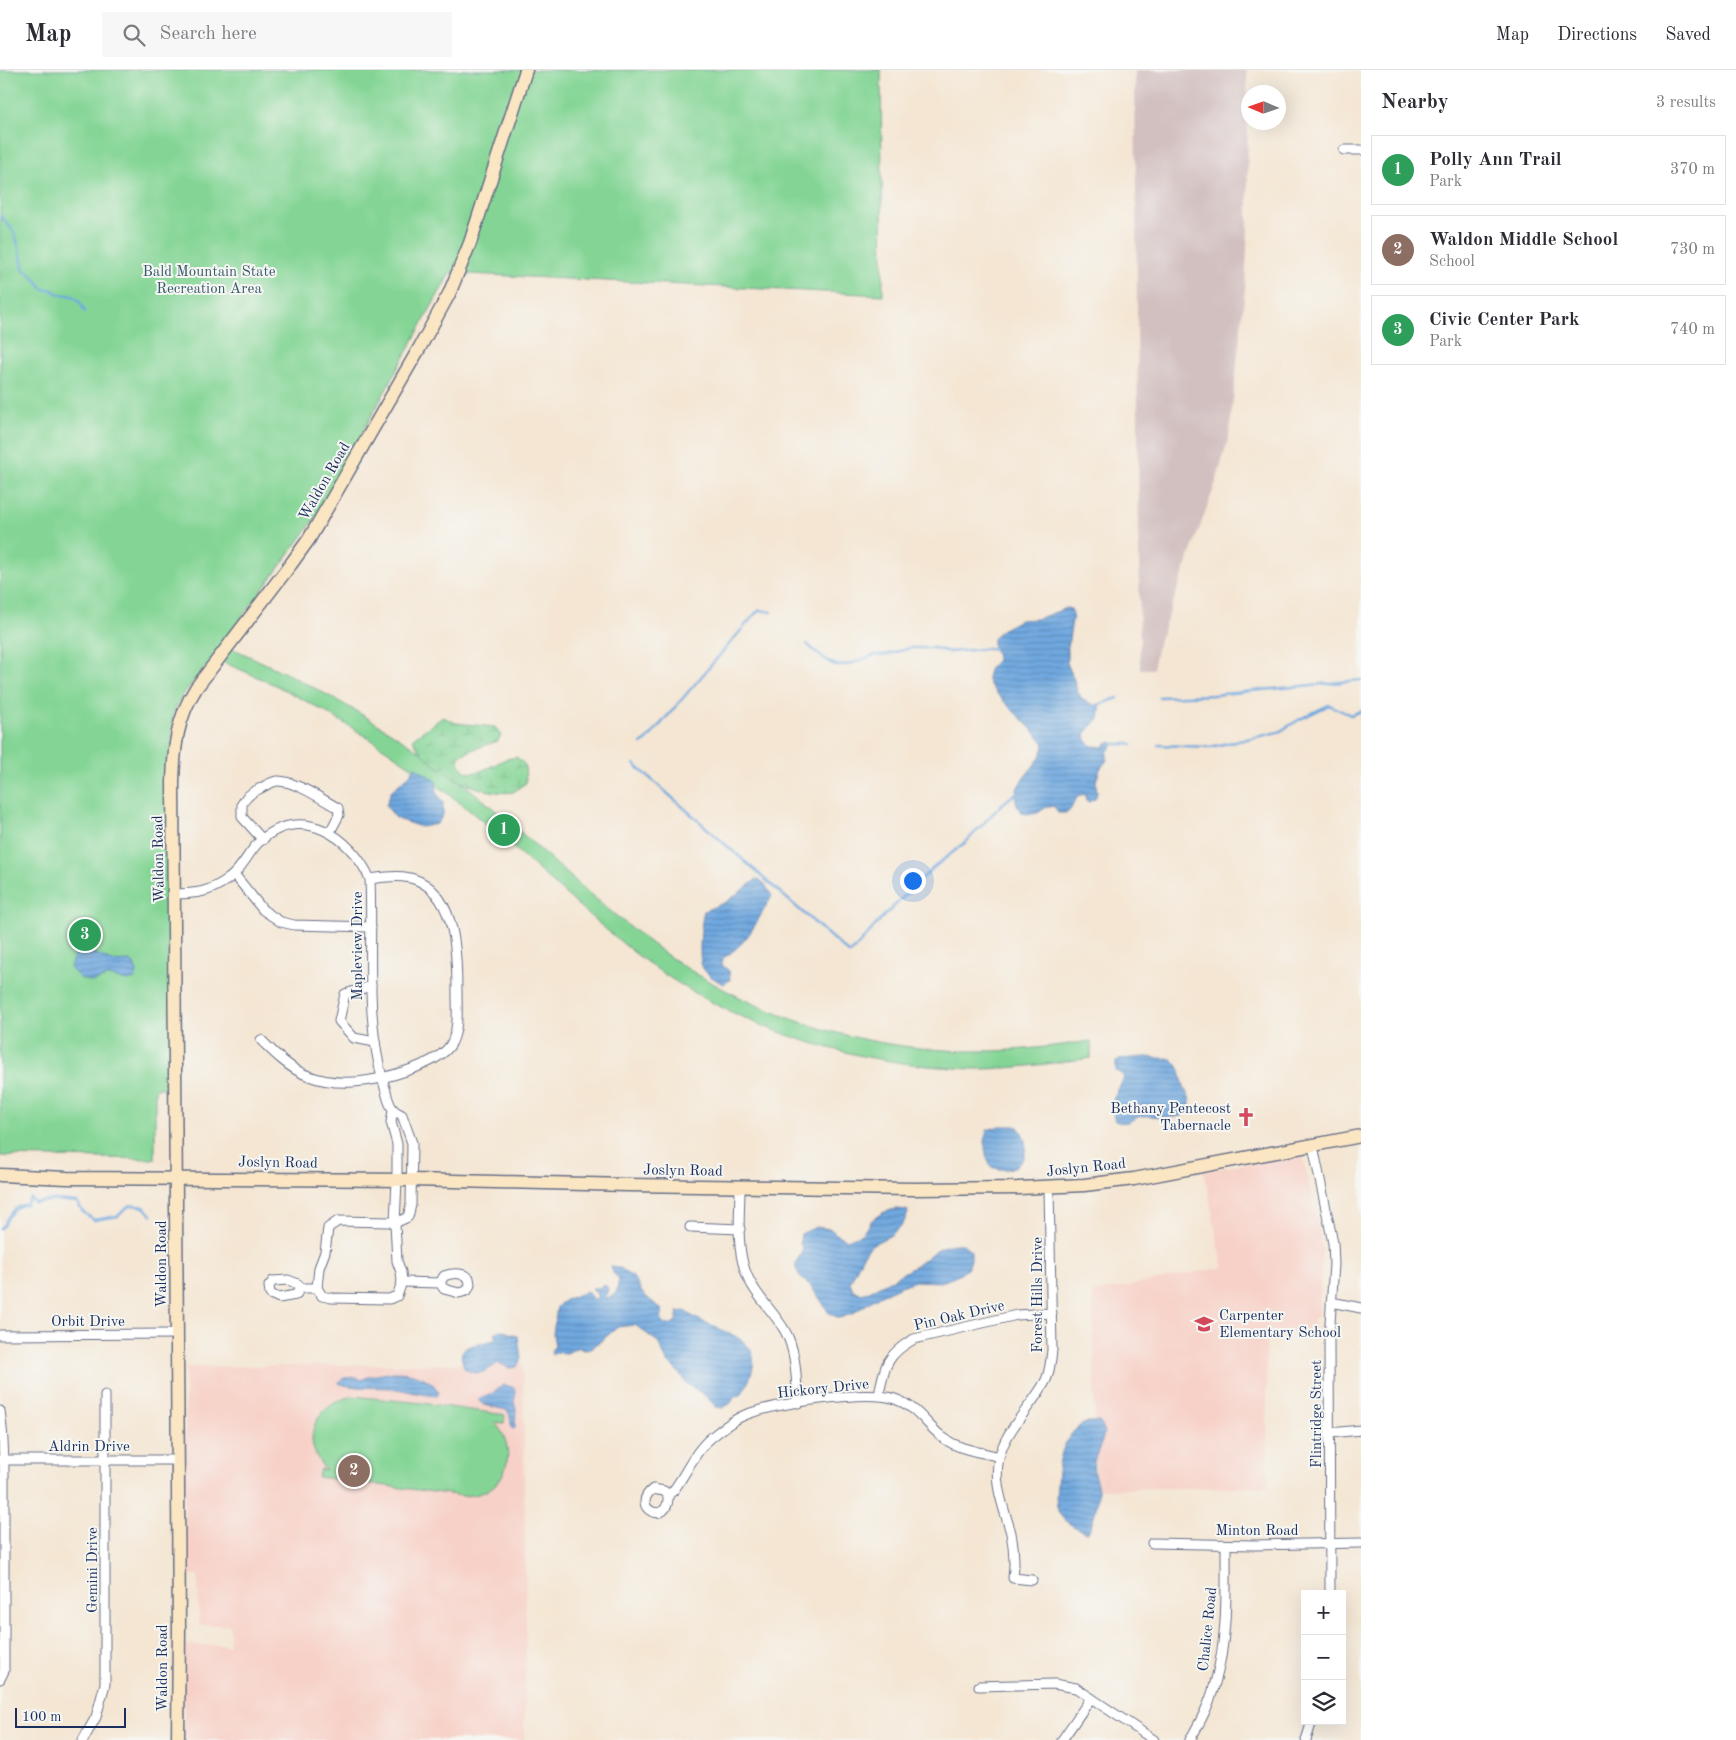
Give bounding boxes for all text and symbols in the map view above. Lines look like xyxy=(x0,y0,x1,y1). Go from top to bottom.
search box xyxy=(102,12,452,57)
icon: search xyxy=(120,21,148,49)
text: Map xyxy=(25,23,72,47)
text: Search here xyxy=(160,25,257,44)
text: Map xyxy=(1496,26,1529,44)
text: Directions xyxy=(1557,26,1637,44)
text: Saved xyxy=(1665,26,1711,44)
north arrow xyxy=(1241,85,1286,130)
text: Nearby xyxy=(1381,92,1449,113)
text: 3 results xyxy=(1656,95,1716,111)
text: Polly Ann Trail xyxy=(1429,151,1562,170)
text: 1 xyxy=(1393,162,1403,178)
text: 370 m xyxy=(1670,162,1715,178)
text: Park xyxy=(1429,174,1462,190)
text: Waldon Middle School xyxy=(1429,231,1618,250)
text: 2 xyxy=(1393,242,1403,258)
text: 730 m xyxy=(1670,242,1715,258)
text: School xyxy=(1429,254,1475,270)
park label: Bald Mountain State Recreation Area xyxy=(142,265,276,297)
text: Civic Center Park xyxy=(1429,311,1580,330)
text: 3 xyxy=(1393,322,1403,338)
text: 740 m xyxy=(1670,322,1715,338)
text: Park xyxy=(1429,334,1462,350)
street label: Waldon Road xyxy=(297,440,354,523)
pin: 1 xyxy=(488,811,520,849)
street label: Waldon Road xyxy=(151,815,168,903)
your location xyxy=(900,868,926,894)
street label: Mapleview Drive xyxy=(351,891,366,1001)
pin: 3 xyxy=(69,916,101,954)
place label: Bethany Pentecost Tabernacle xyxy=(1110,1102,1231,1134)
church icon: Bethany Pentecost Tabernacle xyxy=(1235,1106,1257,1128)
street label: Joslyn Road xyxy=(238,1155,318,1172)
street label: Joslyn Road xyxy=(1046,1157,1127,1180)
street label: Joslyn Road xyxy=(643,1163,723,1180)
street label: Waldon Road xyxy=(155,1220,170,1308)
street label: Forest Hills Drive xyxy=(1031,1237,1046,1353)
street label: Pin Oak Drive xyxy=(913,1299,1006,1334)
place label: Carpenter Elementary School xyxy=(1219,1309,1341,1341)
school or university icon: Carpenter Elementary School xyxy=(1193,1313,1215,1335)
street label: Orbit Drive xyxy=(51,1315,125,1330)
street label: Flintridge Street xyxy=(1310,1360,1325,1468)
street label: Hickory Drive xyxy=(777,1377,870,1402)
street label: Aldrin Drive xyxy=(48,1440,130,1455)
pin: 2 xyxy=(338,1452,370,1490)
street label: Minton Road xyxy=(1215,1524,1299,1539)
street label: Gemini Drive xyxy=(86,1527,101,1613)
street label: Chalice Road xyxy=(1197,1586,1220,1672)
map controls xyxy=(1301,1590,1346,1725)
button: + xyxy=(1301,1590,1346,1635)
street label: Waldon Road xyxy=(156,1624,171,1712)
button: − xyxy=(1301,1635,1346,1680)
button: layers xyxy=(1301,1680,1346,1725)
scale bar xyxy=(15,1705,126,1728)
text: 100 m xyxy=(22,1710,61,1724)

